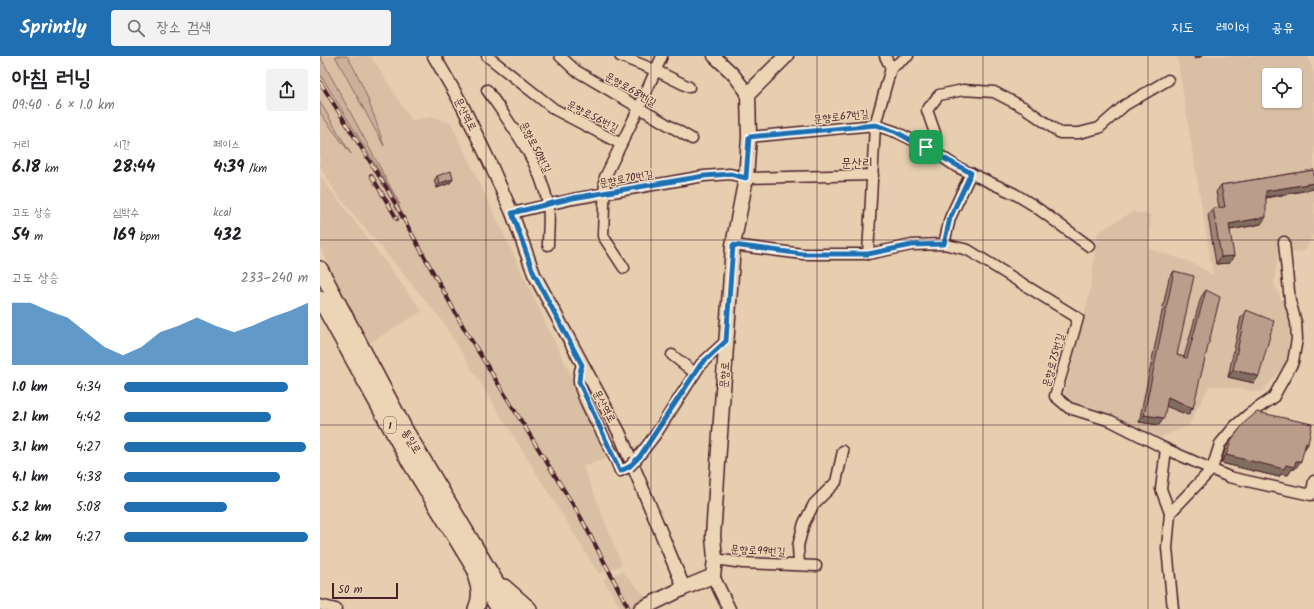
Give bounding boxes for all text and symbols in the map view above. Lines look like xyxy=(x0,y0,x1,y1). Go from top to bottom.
search box xyxy=(111,10,391,46)
text: Sprintly xyxy=(20,13,87,43)
text: 장소 검색 xyxy=(157,16,211,40)
icon: search xyxy=(125,17,147,39)
text: 지도 xyxy=(1171,17,1194,39)
text: 레이어 xyxy=(1216,17,1249,39)
text: 공유 xyxy=(1271,17,1294,39)
text: 아침 러닝 xyxy=(12,62,91,97)
street label: 문향로68번길 xyxy=(601,68,660,112)
map controls xyxy=(1262,68,1302,108)
button: locate xyxy=(1262,68,1302,108)
button: share xyxy=(266,69,308,111)
text: 09:40 · 6 × 1.0 km xyxy=(12,95,115,116)
street label: 문산역로 xyxy=(449,95,481,134)
street label: 문향로56번길 xyxy=(563,96,622,138)
street label: 문향로67번길 xyxy=(813,105,870,129)
street label: 문향로50번길 xyxy=(514,119,556,176)
pin xyxy=(909,130,943,164)
text: 거리 xyxy=(12,136,30,154)
text: 시간 xyxy=(113,136,130,154)
text: 페이스 xyxy=(213,136,240,154)
icon: arrive xyxy=(915,136,937,158)
district label: 문산리 xyxy=(841,153,873,174)
text: 6.18 xyxy=(12,154,40,181)
text: 28:44 xyxy=(113,154,155,181)
text: 4:39 xyxy=(213,154,245,181)
text: km xyxy=(40,160,59,178)
text: /km xyxy=(245,160,267,178)
street label: 문향로70번길 xyxy=(598,165,655,193)
text: 고도 상승 xyxy=(12,204,52,222)
text: 심박수 xyxy=(113,204,139,222)
text: kcal xyxy=(213,204,231,222)
text: 54 xyxy=(12,222,30,249)
text: 169 xyxy=(113,222,136,249)
text: 432 xyxy=(213,222,242,249)
text: m xyxy=(30,228,43,246)
text: bpm xyxy=(136,228,160,246)
text: 고도 상승 xyxy=(12,268,59,289)
text: 233–240 m xyxy=(241,268,308,289)
street label: 문향로75번길 xyxy=(1038,331,1070,389)
street label: 문향로 xyxy=(715,361,735,389)
text: 1.0 km xyxy=(12,377,48,398)
text: 4:34 xyxy=(76,377,101,398)
street label: 문산역로 xyxy=(588,387,621,426)
text: 2.1 km xyxy=(12,407,49,428)
text: 4:42 xyxy=(76,407,101,428)
road number: 1 xyxy=(384,417,396,433)
street label: 통일로 xyxy=(397,425,426,458)
text: 3.1 km xyxy=(12,437,48,458)
text: 4:27 xyxy=(76,437,100,458)
text: 4.1 km xyxy=(12,467,48,488)
text: 4:38 xyxy=(76,467,102,488)
text: 5.2 km xyxy=(12,497,51,518)
text: 5:08 xyxy=(76,497,101,518)
text: 6.2 km xyxy=(12,527,52,548)
text: 4:27 xyxy=(76,527,100,548)
street label: 문향로99번길 xyxy=(730,541,786,561)
scale bar xyxy=(332,581,398,600)
text: 50 m xyxy=(338,581,363,599)

